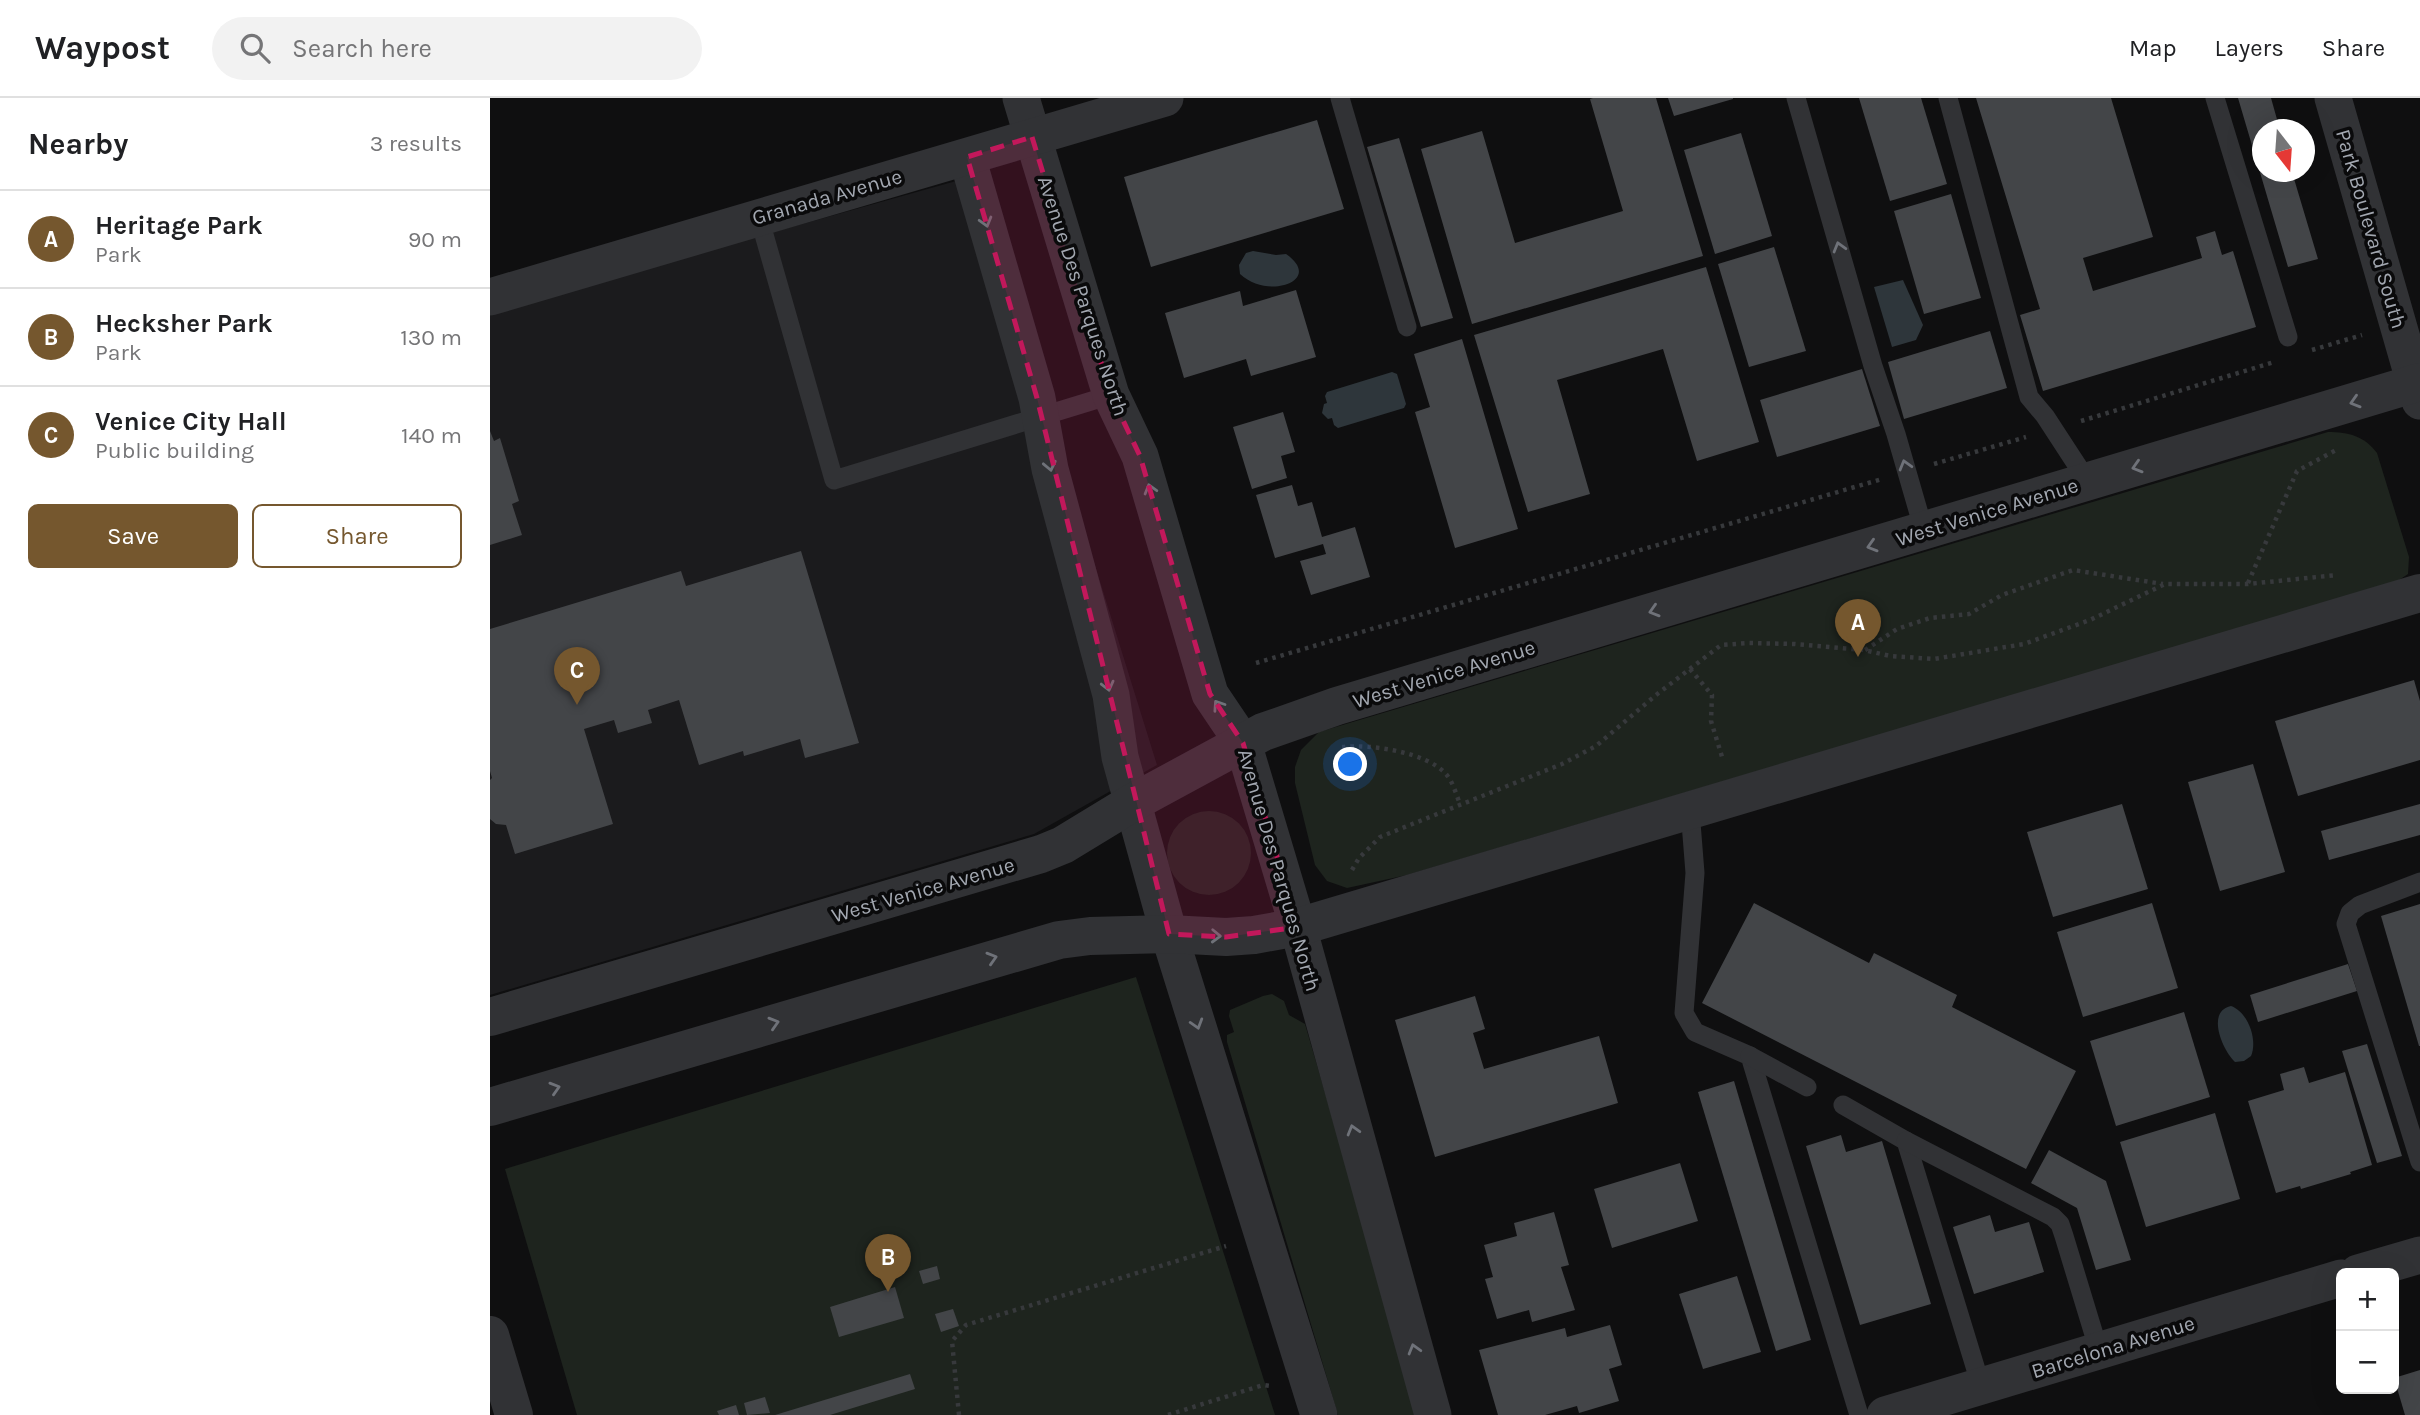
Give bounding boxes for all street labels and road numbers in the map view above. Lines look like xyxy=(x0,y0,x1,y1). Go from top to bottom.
street label: Park Boulevard South xyxy=(2331,127,2411,331)
street label: Granada Avenue xyxy=(749,164,905,230)
street label: Avenue Des Parques North xyxy=(1033,173,1133,419)
street label: West Venice Avenue xyxy=(1893,473,2081,551)
street label: West Venice Avenue xyxy=(1350,635,1538,713)
street label: Avenue Des Parques North xyxy=(1233,746,1325,994)
street label: West Venice Avenue xyxy=(829,852,1017,928)
street label: Barcelona Avenue xyxy=(2028,1311,2198,1383)

